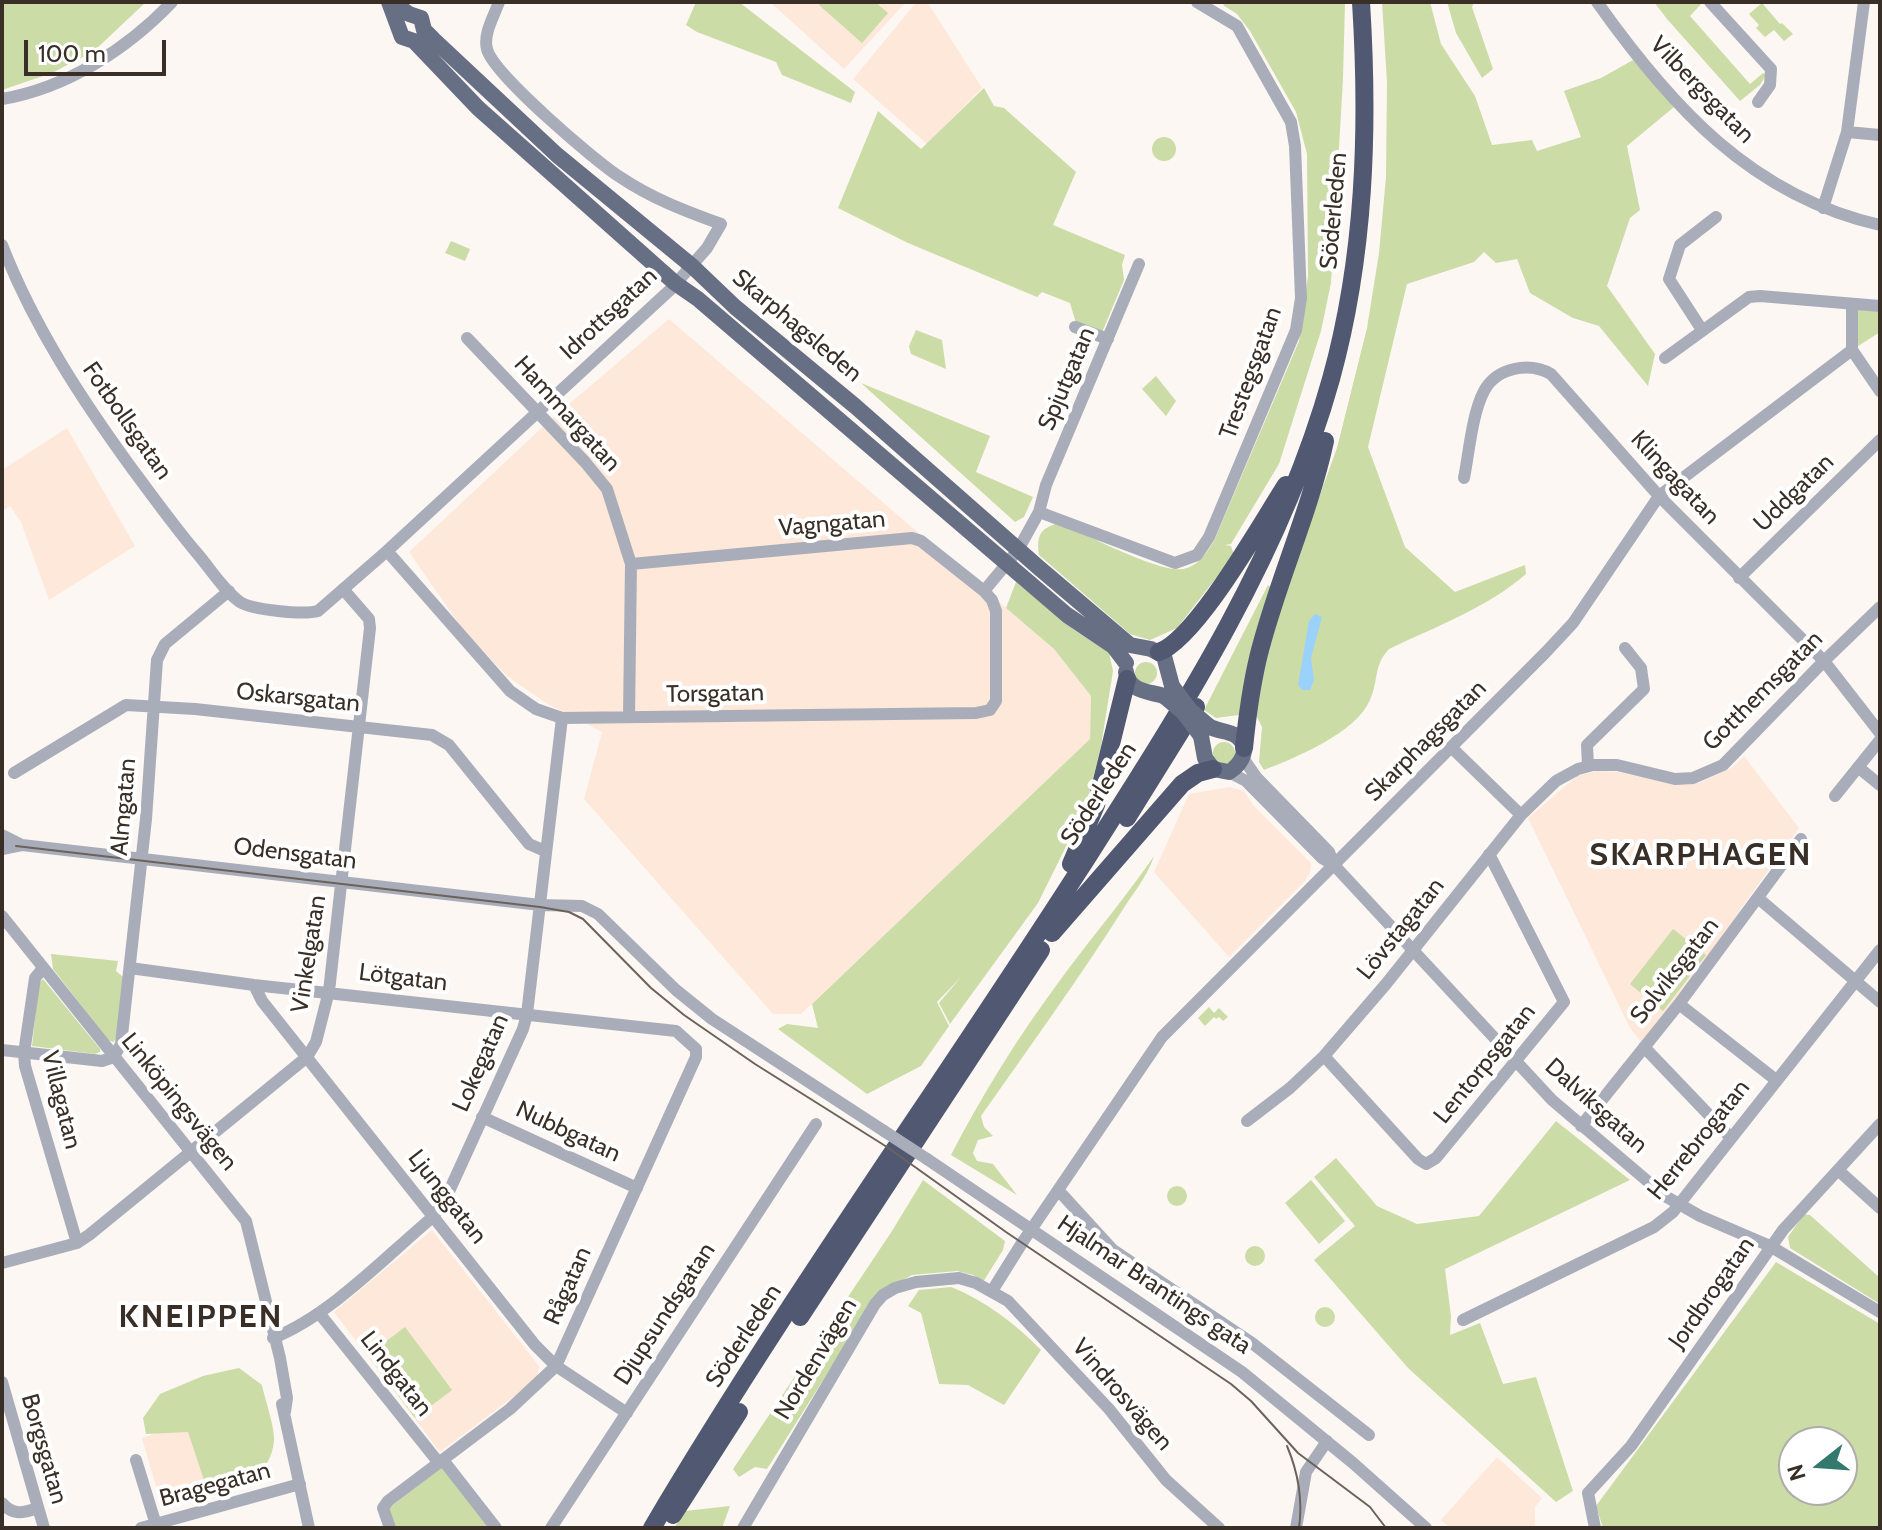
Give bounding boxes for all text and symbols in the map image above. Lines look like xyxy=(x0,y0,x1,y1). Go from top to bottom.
scale bar xyxy=(28,24,170,74)
street label: Vilbergsgatan xyxy=(1644,30,1760,150)
text: 100 m xyxy=(38,39,106,68)
street label: Söderleden xyxy=(1315,151,1353,271)
street label: Idrottsgatan xyxy=(555,262,663,366)
street label: Skarphagsleden xyxy=(726,263,868,389)
street label: Trestegsgatan xyxy=(1214,303,1288,443)
street label: Spjutgatan xyxy=(1032,323,1102,435)
street label: Hammargatan xyxy=(508,350,626,478)
street label: Fotbollsgatan xyxy=(76,357,178,485)
street label: Klingagatan xyxy=(1624,425,1726,531)
street label: Uddgatan xyxy=(1748,448,1840,538)
street label: Vagngatan xyxy=(778,505,886,543)
street label: Gotthemsgatan xyxy=(1697,625,1829,757)
street label: Skarphagsgatan xyxy=(1359,674,1493,808)
street label: Oskarsgatan xyxy=(235,677,361,719)
street label: Torsgatan xyxy=(666,679,764,709)
street label: Söderleden xyxy=(1055,737,1143,851)
street label: Almgatan xyxy=(105,757,143,857)
street label: Odensgatan xyxy=(232,832,358,876)
district label: SKARPHAGEN xyxy=(1590,837,1812,875)
street label: Lövstagatan xyxy=(1351,872,1451,986)
street label: Vinkelgatan xyxy=(285,893,333,1015)
street label: Solviksgatan xyxy=(1625,912,1725,1030)
street label: Lötgatan xyxy=(357,958,449,998)
street label: Lentorpsgatan xyxy=(1428,998,1542,1130)
street label: Lokegatan xyxy=(447,1010,515,1116)
street label: Linköpingsvägen xyxy=(115,1027,243,1177)
street label: Villagatan xyxy=(35,1048,87,1152)
street label: Dalviksgatan xyxy=(1539,1052,1653,1160)
street label: Herrebrogatan xyxy=(1642,1074,1756,1206)
street label: Nubbgatan xyxy=(511,1095,625,1169)
street label: Ljunggatan xyxy=(401,1144,493,1250)
street label: Hjalmar Brantings gata xyxy=(1052,1209,1256,1361)
street label: Jordbrogatan xyxy=(1663,1232,1761,1354)
street label: Djupsundsgatan xyxy=(608,1237,722,1391)
street label: Rågatan xyxy=(538,1243,598,1329)
street label: Söderleden xyxy=(700,1279,788,1393)
street label: Nordenvägen xyxy=(768,1293,864,1425)
district label: KNEIPPEN xyxy=(119,1299,283,1337)
street label: Lindgatan xyxy=(354,1326,438,1422)
street label: Vindrosvägen xyxy=(1066,1333,1178,1457)
street label: Borgsgatan xyxy=(15,1391,73,1507)
north arrow xyxy=(1778,1426,1858,1506)
street label: Bragegatan xyxy=(156,1456,274,1514)
text: N xyxy=(1781,1461,1812,1484)

